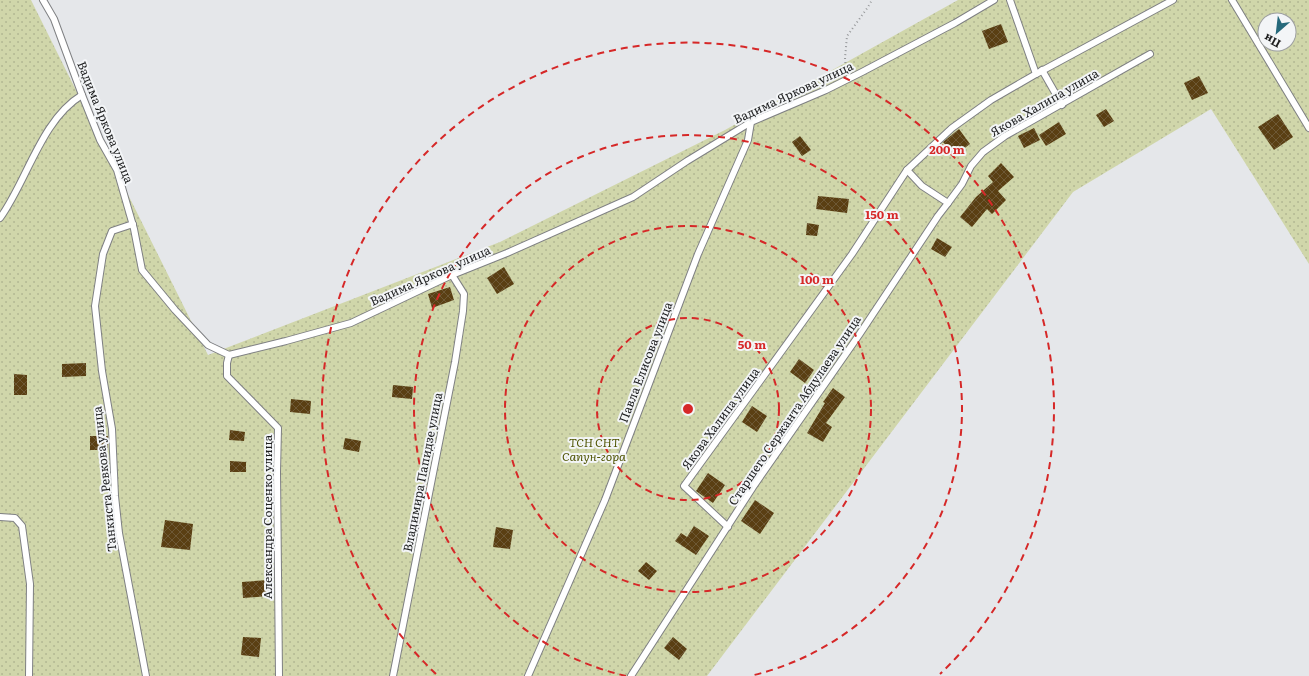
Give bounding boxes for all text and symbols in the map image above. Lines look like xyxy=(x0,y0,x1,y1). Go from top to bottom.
north arrow xyxy=(1257,12,1297,52)
text: Пн xyxy=(1260,31,1283,53)
street label: Вадима Яркова улица xyxy=(730,56,856,128)
street label: Вадима Яркова улица xyxy=(73,58,139,186)
street label: Якова Халипа улица xyxy=(987,63,1102,140)
text: 200 m xyxy=(929,140,965,158)
text: 150 m xyxy=(865,205,899,223)
street label: Вадима Яркова улица xyxy=(367,240,494,310)
text: 100 m xyxy=(800,270,834,288)
street label: Павла Елисова улица xyxy=(614,298,677,425)
street label: Старшего Сержанта Абдулаева улица xyxy=(723,311,865,509)
text: 50 m xyxy=(738,335,766,353)
street label: Якова Халипа улица xyxy=(677,363,764,473)
street label: Владимира Папидзе улица xyxy=(398,390,446,553)
centre of rings xyxy=(681,402,695,416)
street label: Танкиста Ревкова улица xyxy=(87,405,121,553)
park label: ТСН СНТ Сапун-гора xyxy=(562,433,626,465)
street label: Александра Соценко улица xyxy=(258,434,276,599)

